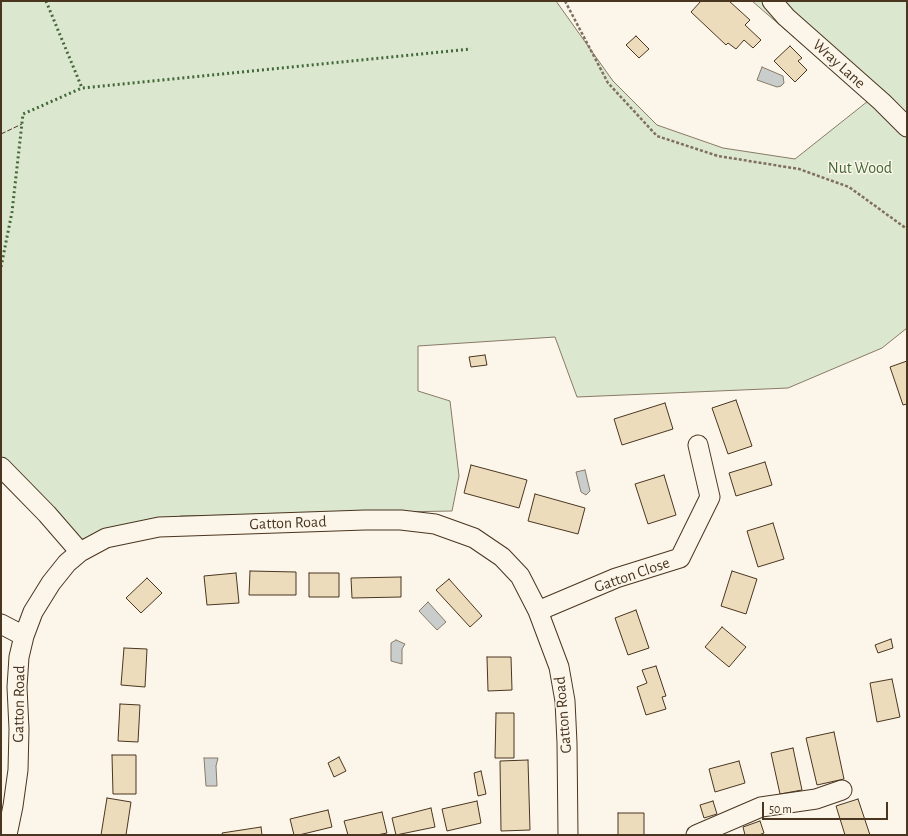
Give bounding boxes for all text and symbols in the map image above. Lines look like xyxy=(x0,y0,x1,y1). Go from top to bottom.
street label: Wray Lane xyxy=(809,35,869,93)
park label: Nut Wood xyxy=(828,158,892,178)
street label: Gatton Road xyxy=(249,512,327,534)
street label: Gatton Close xyxy=(592,553,672,597)
street label: Gatton Road xyxy=(9,665,29,743)
street label: Gatton Road xyxy=(550,676,576,754)
scale bar xyxy=(764,794,890,820)
text: 50 m xyxy=(769,803,792,815)

